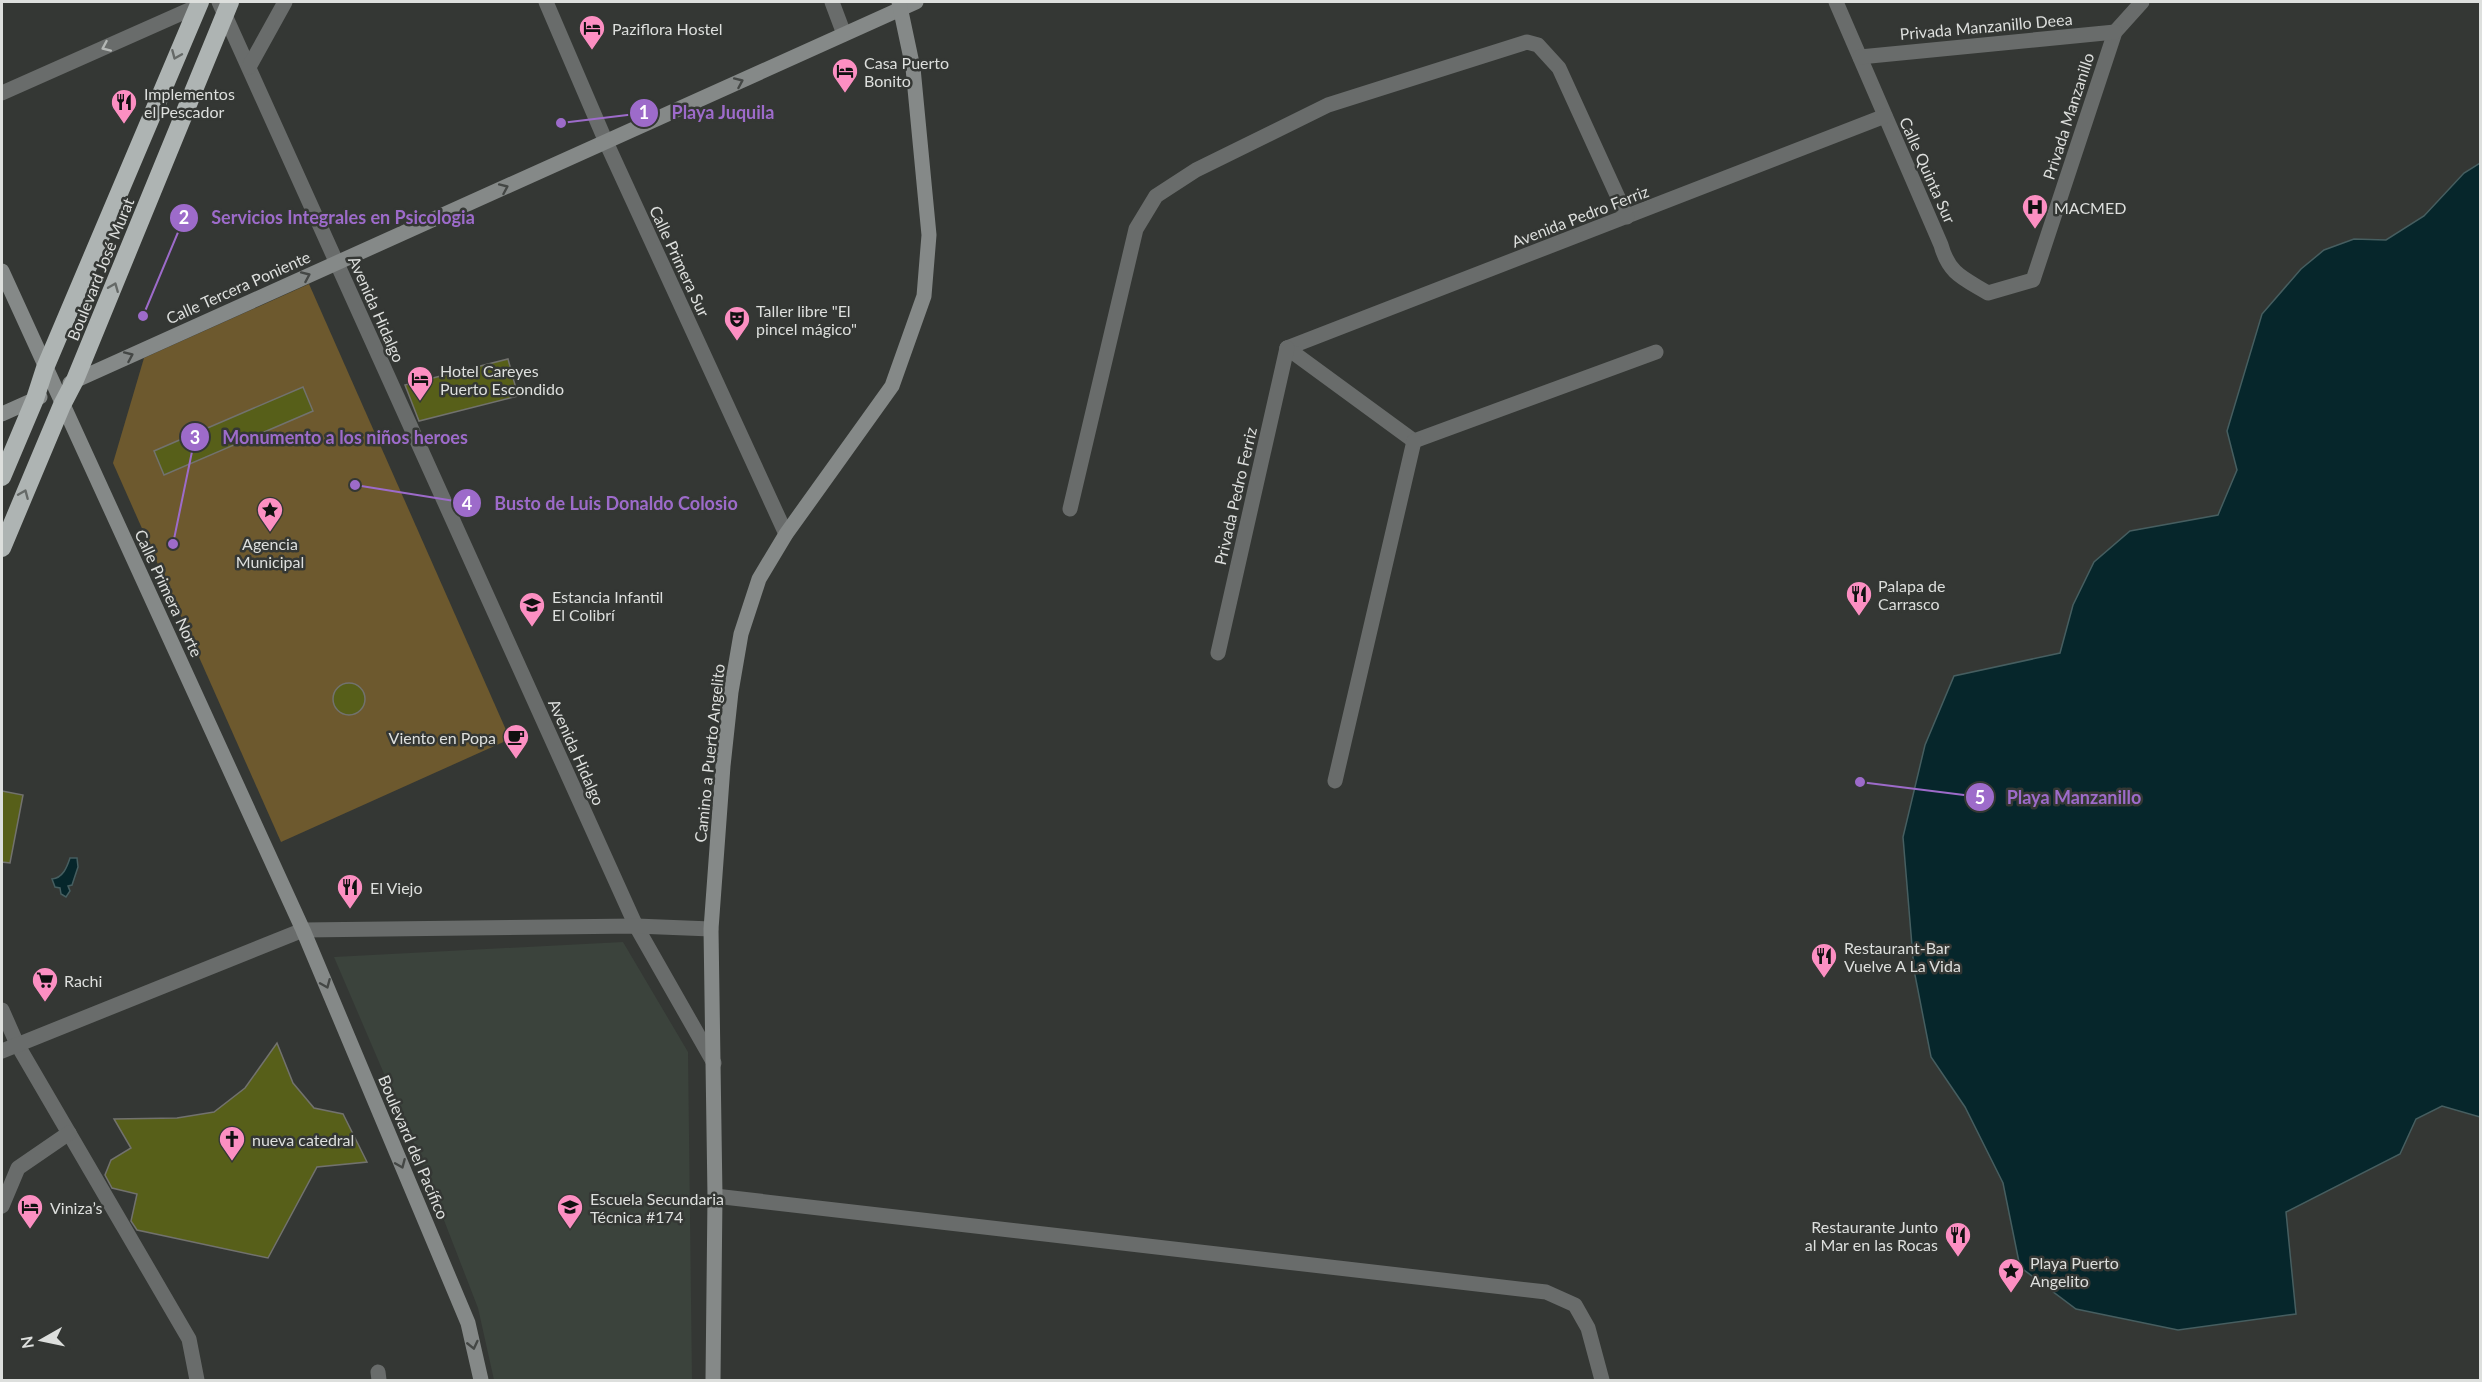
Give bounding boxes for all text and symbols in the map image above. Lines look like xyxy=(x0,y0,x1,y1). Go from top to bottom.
street label: Privada Manzanillo Deea xyxy=(1899,9,2073,43)
hotel icon: Paziflora Hostel xyxy=(577,13,607,51)
place label: Paziflora Hostel xyxy=(612,19,723,38)
one-way arrow xyxy=(101,40,112,52)
one-way arrow xyxy=(171,49,183,60)
street label: Privada Manzanillo xyxy=(2039,50,2097,182)
place label: Casa Puerto Bonito xyxy=(864,53,949,90)
hotel icon: Casa Puerto Bonito xyxy=(830,56,860,94)
one-way arrow xyxy=(732,77,743,89)
place label: Implementos el Pescador xyxy=(144,84,235,121)
restaurant icon: Implementos el Pescador xyxy=(109,87,139,125)
callout: Playa Juquila xyxy=(629,95,787,131)
text: 1 xyxy=(639,101,649,123)
text: Playa Juquila xyxy=(672,101,774,123)
street label: Calle Quinta Sur xyxy=(1896,114,1960,226)
street label: Avenida Pedro Ferriz xyxy=(1509,181,1651,251)
one-way arrow xyxy=(497,183,508,195)
hospital icon: MACMED xyxy=(2020,192,2050,230)
street label: Boulevard José Murat xyxy=(63,195,137,343)
place label: MACMED xyxy=(2054,198,2126,217)
callout: Servicios Integrales en Psicologia xyxy=(169,200,486,236)
street label: Calle Primera Sur xyxy=(646,202,714,320)
text: 2 xyxy=(179,206,189,228)
text: Servicios Integrales en Psicologia xyxy=(211,206,475,228)
street label: Calle Tercera Poniente xyxy=(163,247,313,327)
street label: Avenida Hidalgo xyxy=(345,253,409,365)
one-way arrow xyxy=(300,272,311,284)
one-way arrow xyxy=(107,283,119,294)
place label: Taller libre "El pincel mágico" xyxy=(756,301,857,338)
theatre icon: Taller libre "El pincel mágico" xyxy=(722,304,752,342)
one-way arrow xyxy=(122,352,133,364)
place label: Hotel Careyes Puerto Escondido xyxy=(440,361,564,398)
hotel icon: Hotel Careyes Puerto Escondido xyxy=(405,364,435,402)
callout: Monumento a los niños heroes xyxy=(180,419,480,455)
street label: Privada Pedro Ferriz xyxy=(1210,425,1260,567)
text: 3 xyxy=(190,426,200,448)
text: Monumento a los niños heroes xyxy=(222,426,468,448)
callout: Busto de Luis Donaldo Colosio xyxy=(452,485,750,521)
one-way arrow xyxy=(17,490,29,501)
text: 4 xyxy=(462,492,472,514)
text: Busto de Luis Donaldo Colosio xyxy=(494,492,738,514)
place icon: Agencia Municipal xyxy=(255,495,285,533)
street label: Calle Primera Norte xyxy=(131,526,207,660)
place label: Agencia Municipal xyxy=(236,534,304,571)
place label: Palapa de Carrasco xyxy=(1878,576,1945,613)
restaurant icon: Palapa de Carrasco xyxy=(1844,579,1874,617)
place label: Estancia Infantil El Colibrí xyxy=(552,587,663,624)
school or university icon: Estancia Infantil El Colibrí xyxy=(517,590,547,628)
street label: Camino a Puerto Angelito xyxy=(690,663,728,843)
street label: Avenida Hidalgo xyxy=(545,696,609,808)
cafe icon: Viento en Popa xyxy=(501,722,531,760)
place label: Viento en Popa xyxy=(389,728,496,747)
callout: Playa Manzanillo xyxy=(1965,779,2154,815)
text: 5 xyxy=(1975,786,1985,808)
text: Playa Manzanillo xyxy=(2007,786,2141,808)
restaurant icon: El Viejo xyxy=(335,872,365,910)
place label: El Viejo xyxy=(370,878,423,897)
place label: Restaurant-Bar Vuelve A La Vida xyxy=(1844,938,1961,975)
restaurant icon: Restaurant-Bar Vuelve A La Vida xyxy=(1809,941,1839,979)
supermarket icon: Rachi xyxy=(30,965,60,1003)
place label: Rachi xyxy=(64,971,102,990)
one-way arrow xyxy=(319,978,331,989)
street label: Boulevard del Pacífico xyxy=(375,1072,453,1222)
church icon: nueva catedral xyxy=(217,1124,247,1162)
place label: nueva catedral xyxy=(252,1130,354,1149)
one-way arrow xyxy=(394,1158,406,1169)
place label: Escuela Secundaria Técnica #174 xyxy=(590,1189,724,1226)
hotel icon: Viniza’s xyxy=(15,1192,45,1230)
school or university icon: Escuela Secundaria Técnica #174 xyxy=(555,1192,585,1230)
place label: Viniza’s xyxy=(50,1198,102,1217)
place label: Restaurante Junto al Mar en las Rocas xyxy=(1805,1217,1938,1254)
restaurant icon: Restaurante Junto al Mar en las Rocas xyxy=(1943,1220,1973,1258)
place label: Playa Puerto Angelito xyxy=(2030,1253,2119,1290)
place icon: Playa Puerto Angelito xyxy=(1996,1256,2026,1294)
north arrow xyxy=(12,1310,72,1370)
text: N xyxy=(16,1335,37,1350)
one-way arrow xyxy=(466,1340,479,1350)

